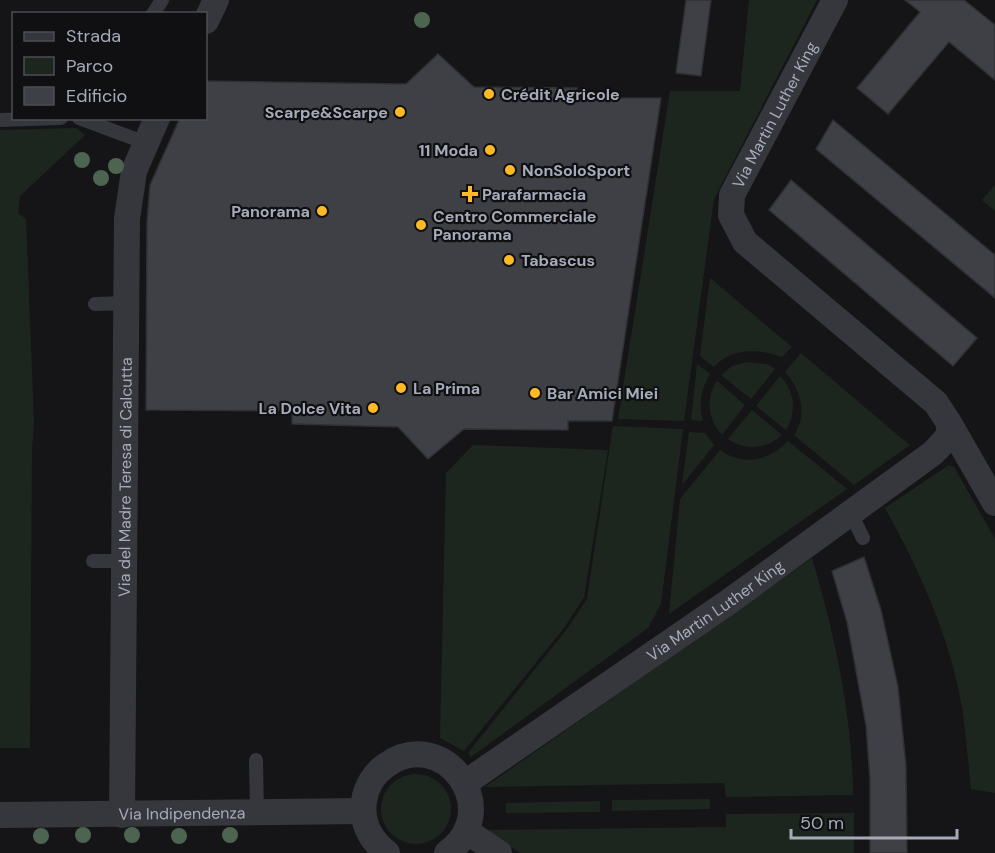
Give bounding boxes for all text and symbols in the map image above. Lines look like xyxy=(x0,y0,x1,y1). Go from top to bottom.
legend xyxy=(12,12,207,120)
text: Strada xyxy=(66,24,121,48)
street label: Via Martin Luther King xyxy=(727,38,822,192)
text: Parco xyxy=(66,54,113,78)
text: Edificio xyxy=(66,84,127,108)
place label: Crédit Agricole xyxy=(501,84,620,105)
marker: Crédit Agricole xyxy=(482,87,496,101)
place label: Scarpe&Scarpe xyxy=(265,102,388,123)
marker: Scarpe&Scarpe xyxy=(393,105,407,119)
place label: 11 Moda xyxy=(419,140,478,161)
marker: 11 Moda xyxy=(483,143,497,157)
place label: NonSoloSport xyxy=(522,160,630,181)
marker: NonSoloSport xyxy=(503,163,517,177)
place label: Parafarmacia xyxy=(482,184,586,205)
marker: Parafarmacia xyxy=(463,187,477,201)
place label: Panorama xyxy=(231,201,310,222)
marker: Panorama xyxy=(315,204,329,218)
place label: Centro Commerciale Panorama xyxy=(433,206,596,245)
marker: Centro Commerciale Panorama xyxy=(414,218,428,232)
place label: Tabascus xyxy=(521,250,595,271)
marker: Tabascus xyxy=(502,253,516,267)
street label: Via del Madre Teresa di Calcutta xyxy=(113,357,136,597)
place label: La Prima xyxy=(413,378,480,399)
marker: La Prima xyxy=(394,381,408,395)
place label: Bar Amici Miei xyxy=(547,383,658,404)
marker: Bar Amici Miei xyxy=(528,386,542,400)
place label: La Dolce Vita xyxy=(259,398,361,419)
marker: La Dolce Vita xyxy=(366,401,380,415)
street label: Via Martin Luther King xyxy=(642,555,788,666)
street label: Via Indipendenza xyxy=(118,802,246,824)
scale bar xyxy=(791,802,958,840)
text: 50 m xyxy=(800,811,844,835)

